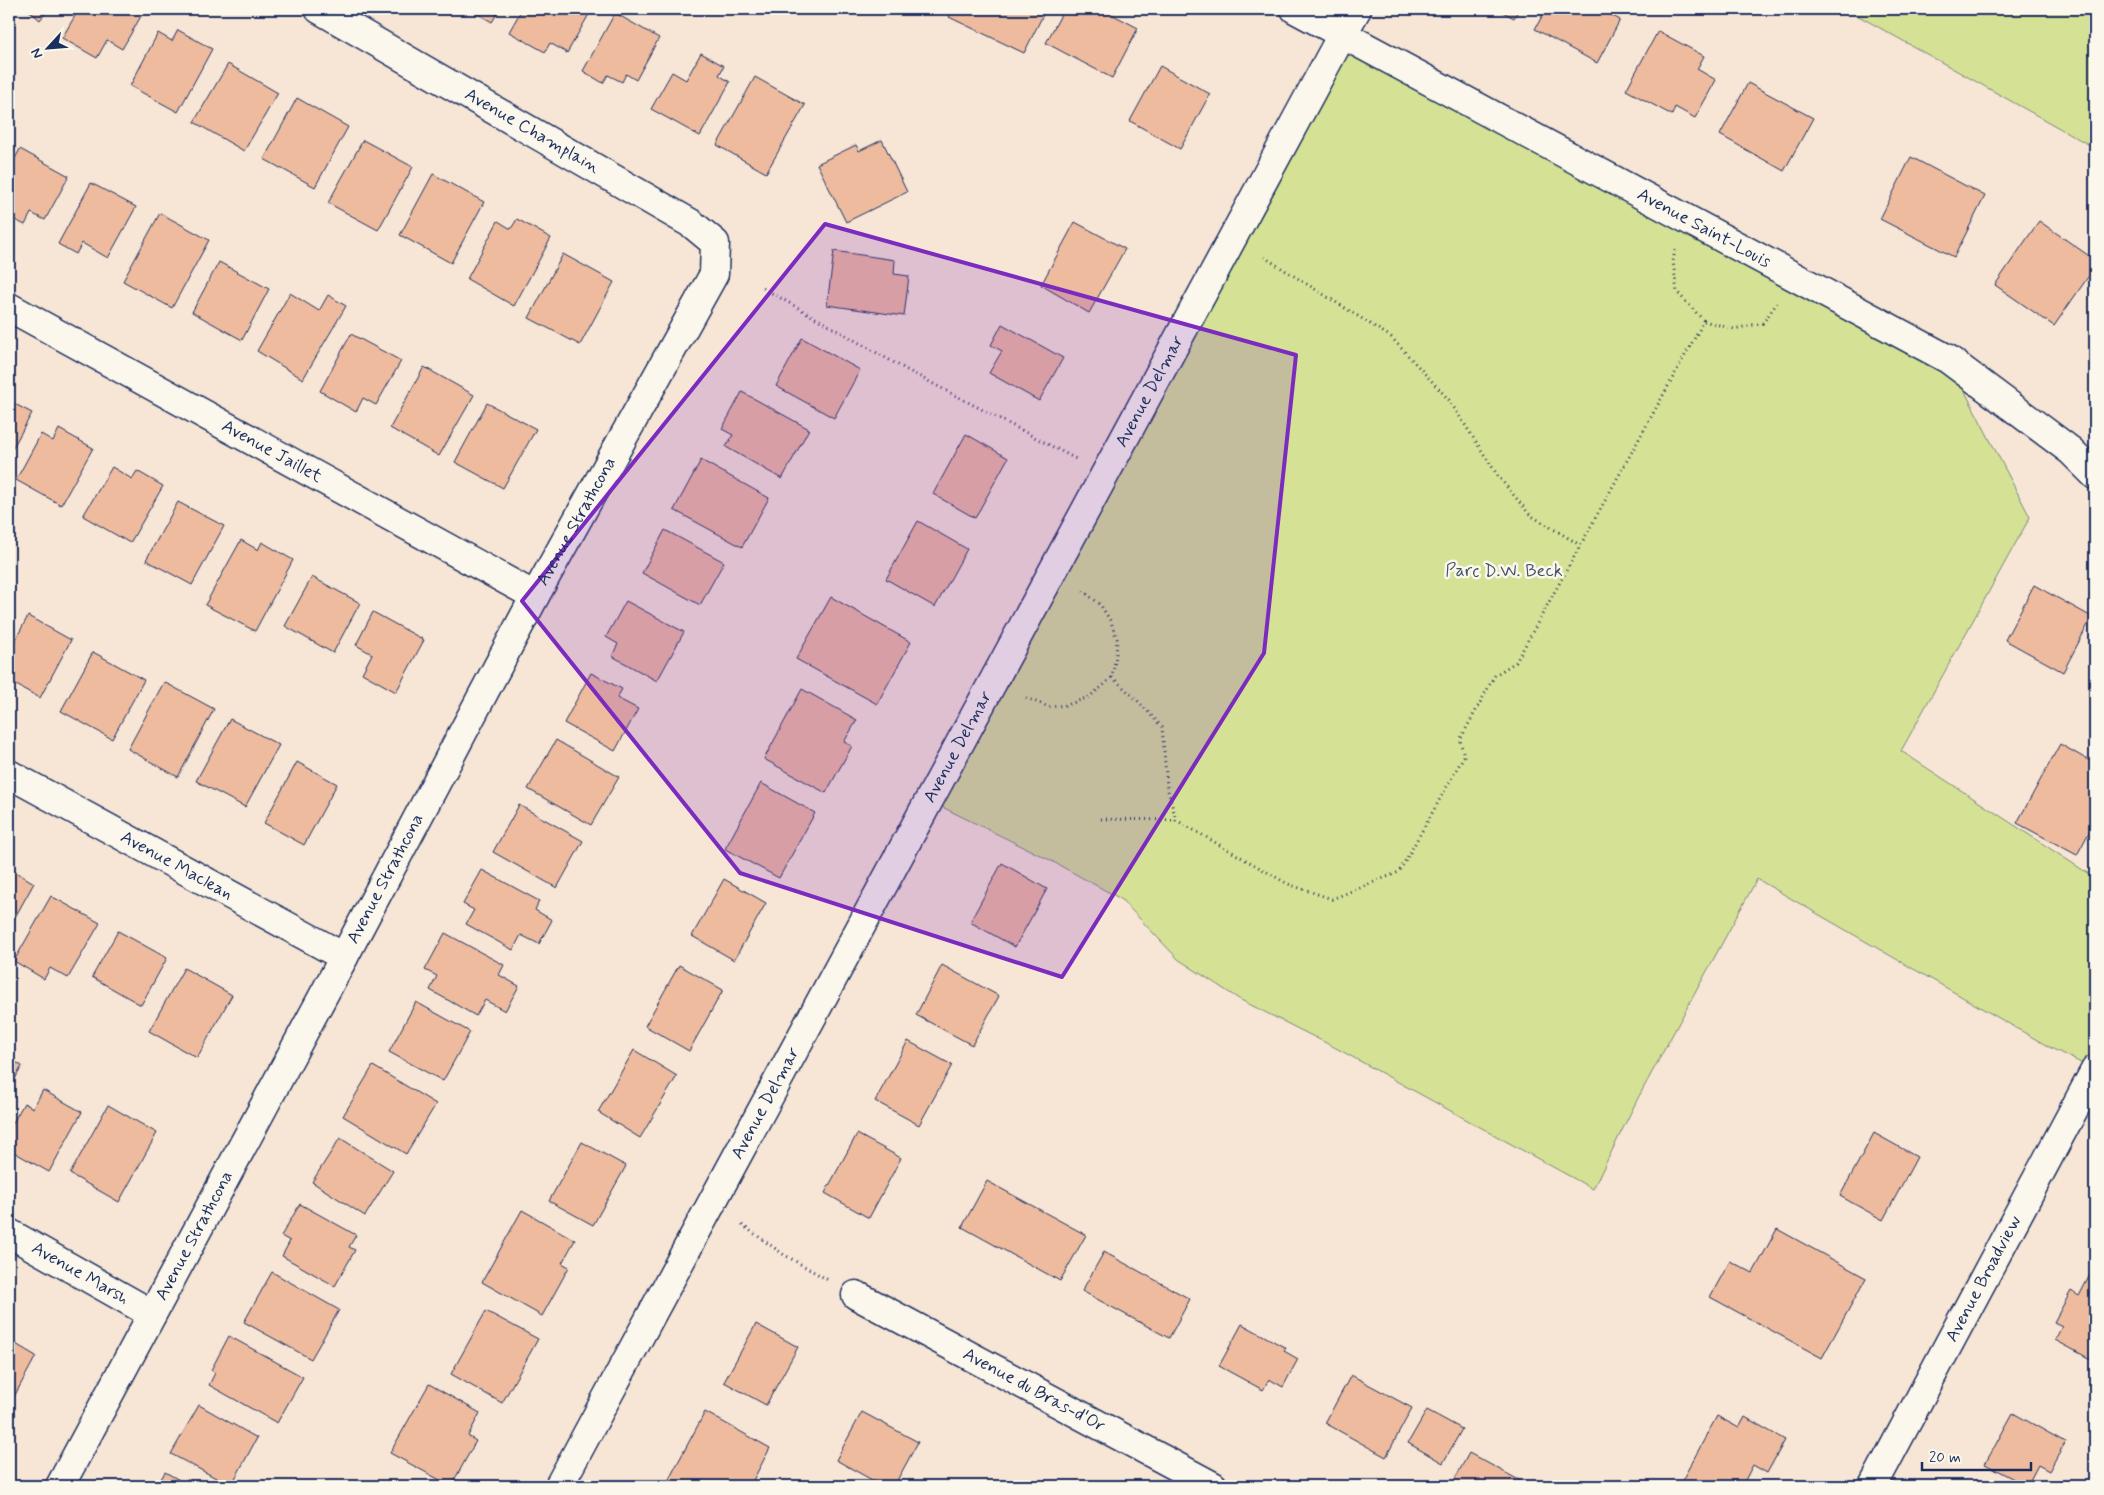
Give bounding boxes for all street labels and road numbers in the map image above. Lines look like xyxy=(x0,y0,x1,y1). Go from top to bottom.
street label: Avenue Champlain xyxy=(460,83,604,179)
street label: Avenue Saint-Louis xyxy=(1633,183,1775,274)
street label: Avenue Delmar xyxy=(1110,331,1190,452)
street label: Avenue Jaillet xyxy=(217,414,327,489)
street label: Avenue Strathcona xyxy=(531,453,622,590)
street label: Avenue Delmar xyxy=(918,686,998,807)
street label: Avenue Strathcona xyxy=(341,810,430,948)
street label: Avenue Maclean xyxy=(116,825,237,906)
street label: Avenue Delmar xyxy=(726,1042,806,1164)
street label: Avenue Strathcona xyxy=(150,1167,239,1305)
street label: Avenue Broadview xyxy=(1940,1211,2027,1346)
street label: Avenue Marsh xyxy=(27,1236,133,1311)
street label: Avenue du Bras-d'Or xyxy=(959,1342,1110,1438)

